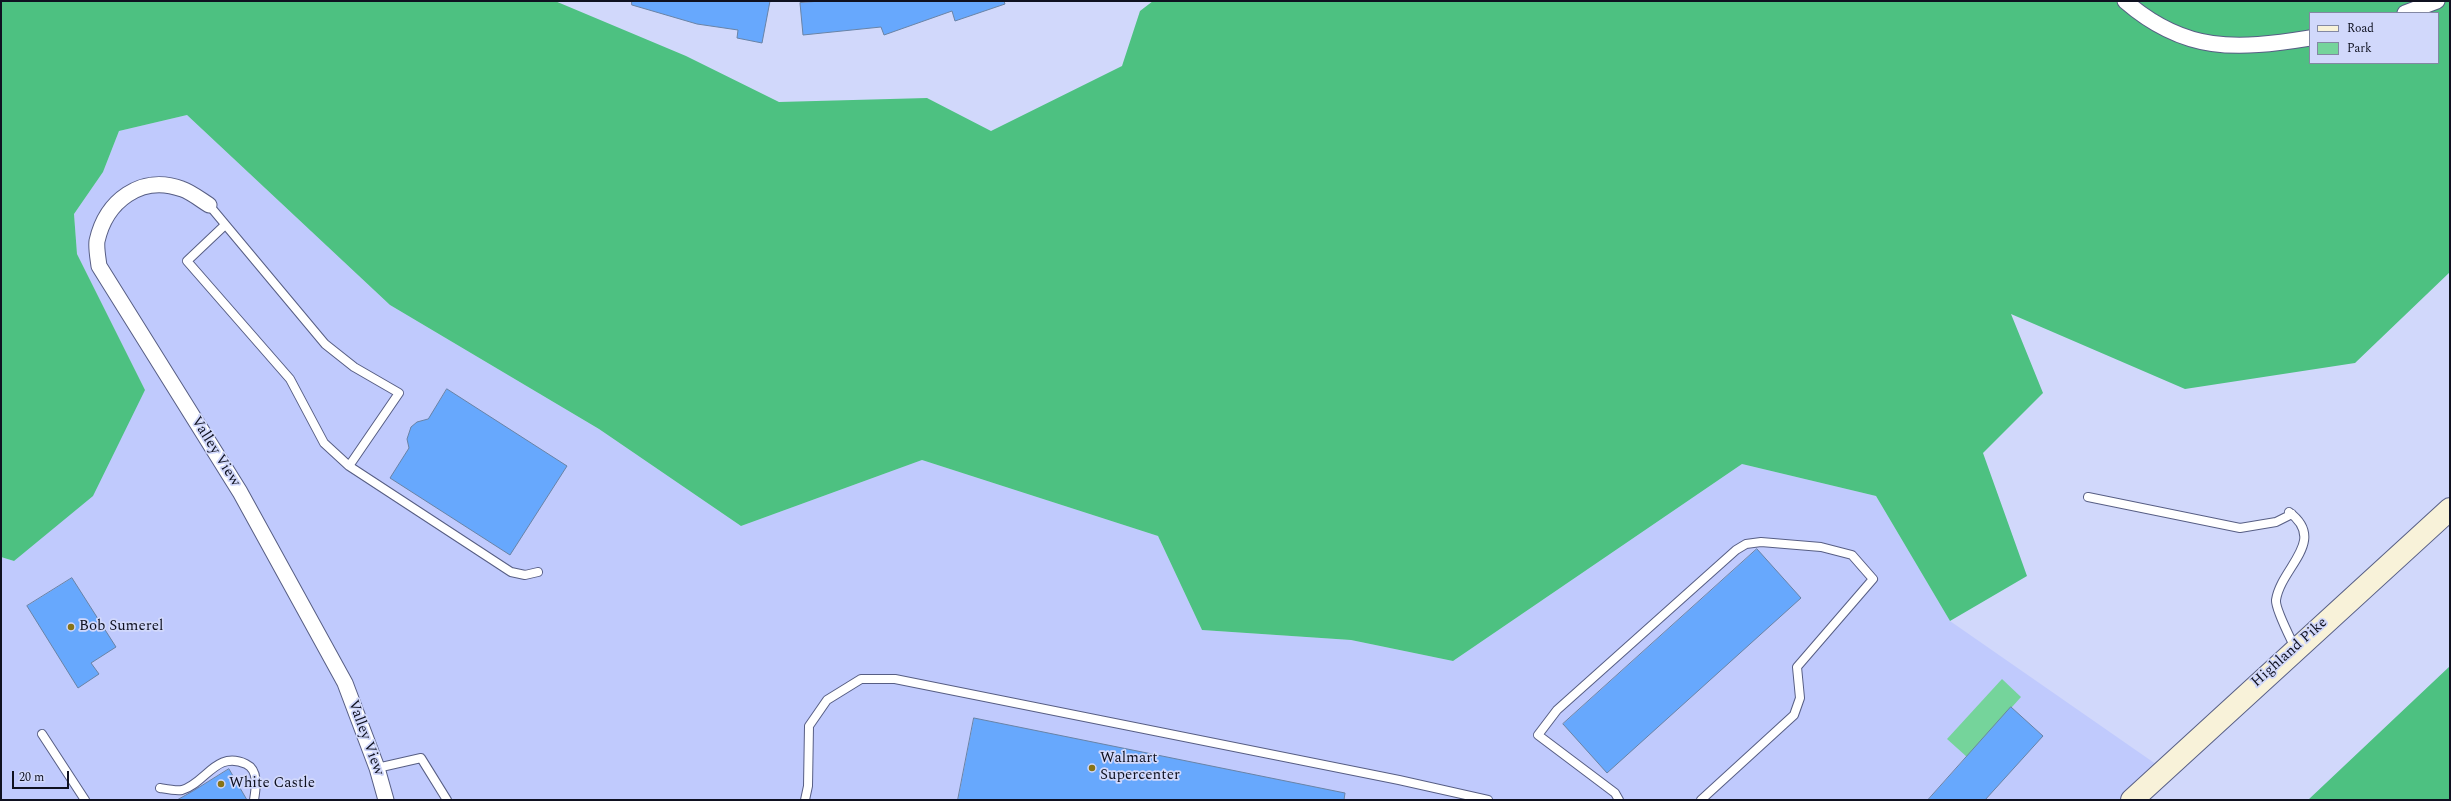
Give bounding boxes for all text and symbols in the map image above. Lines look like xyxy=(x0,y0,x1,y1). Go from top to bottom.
legend xyxy=(2309,12,2439,64)
text: Road xyxy=(2347,19,2374,38)
text: Park xyxy=(2347,39,2372,58)
street label: Valley View xyxy=(186,414,244,490)
street label: Highland Pike xyxy=(2248,614,2332,692)
place label: Bob Sumerel xyxy=(79,618,163,636)
marker: Bob Sumerel xyxy=(66,622,76,632)
street label: Valley View xyxy=(343,698,387,778)
place label: Walmart Supercenter xyxy=(1100,750,1180,785)
scale bar xyxy=(14,763,71,789)
marker: Walmart Supercenter xyxy=(1087,763,1097,773)
text: 20 m xyxy=(19,768,44,787)
place label: White Castle xyxy=(229,775,315,793)
marker: White Castle xyxy=(216,779,226,789)

